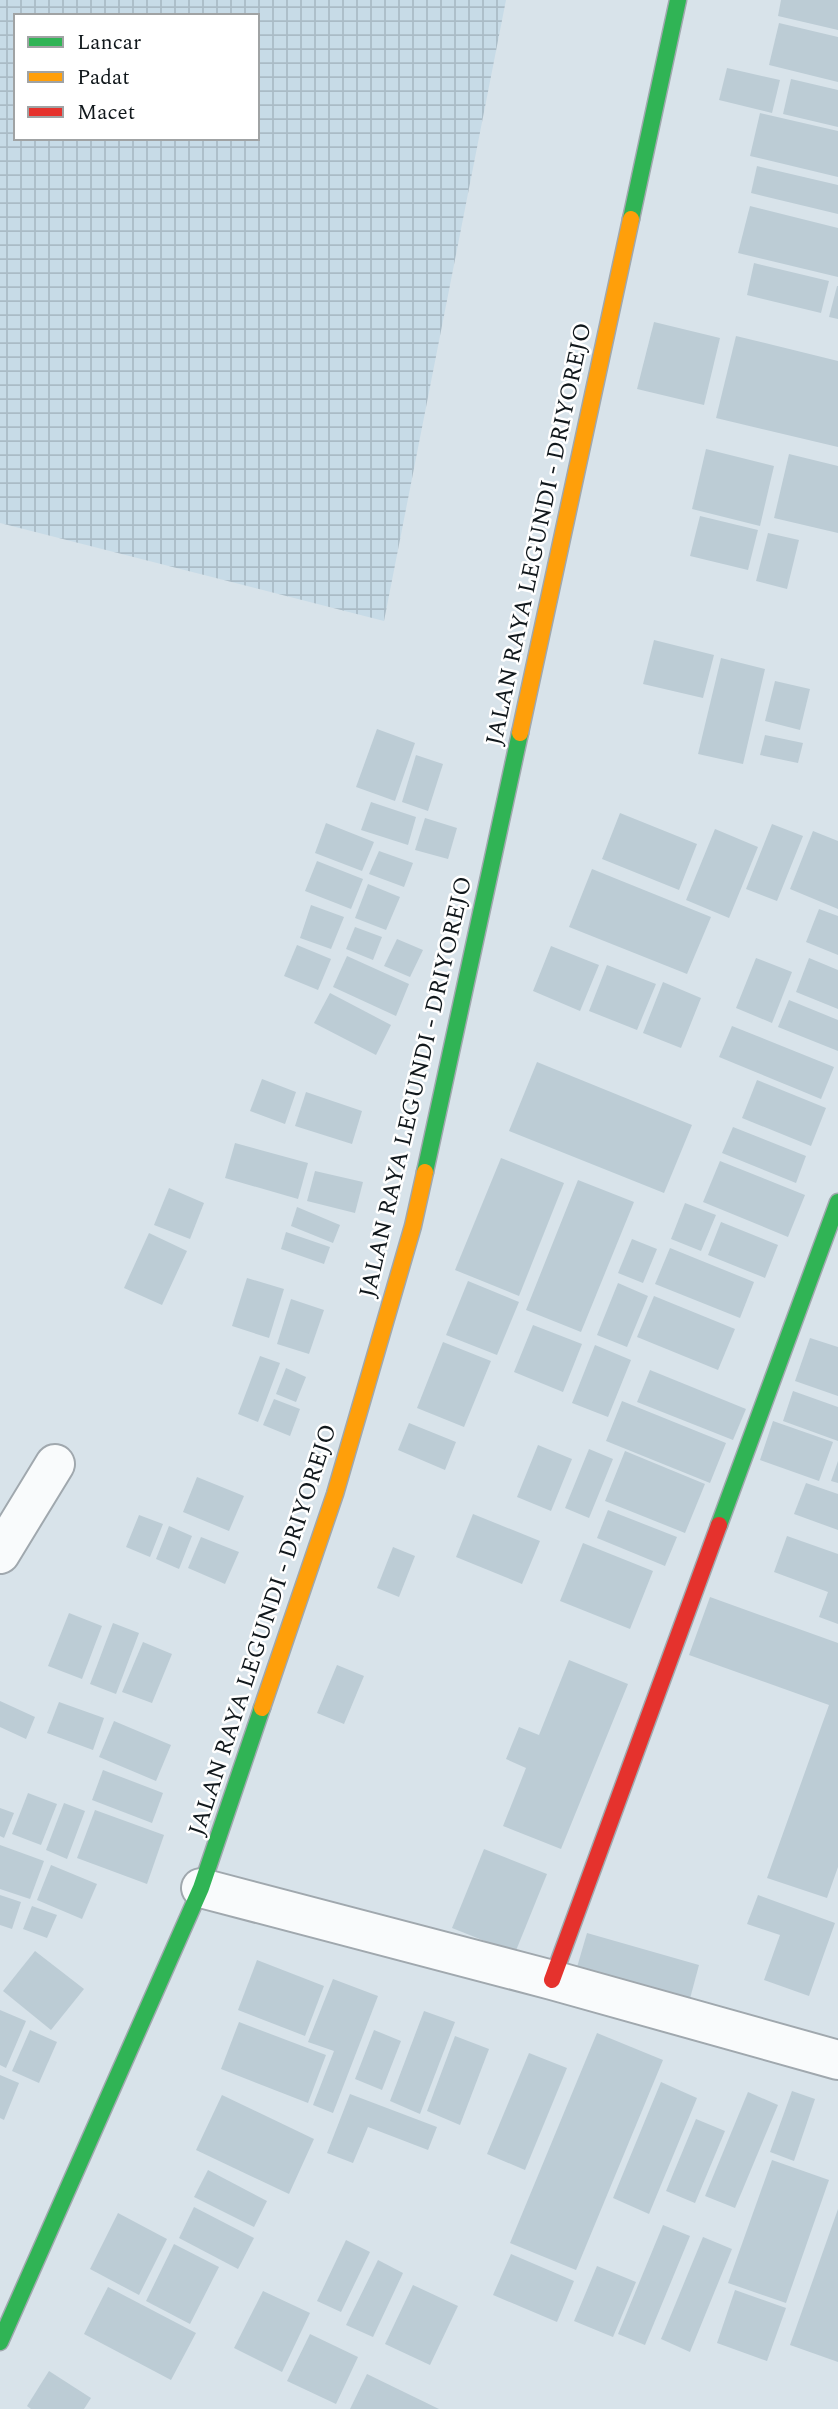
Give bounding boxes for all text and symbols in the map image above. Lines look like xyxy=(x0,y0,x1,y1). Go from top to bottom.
legend xyxy=(14,14,259,140)
text: Lancar xyxy=(77,27,141,59)
text: Padat xyxy=(77,62,130,94)
text: Macet xyxy=(77,97,135,129)
street label: JALAN RAYA LEGUNDI - DRIYOREJO xyxy=(477,319,601,749)
street label: JALAN RAYA LEGUNDI - DRIYOREJO xyxy=(350,873,482,1301)
street label: JALAN RAYA LEGUNDI - DRIYOREJO xyxy=(179,1419,347,1841)

